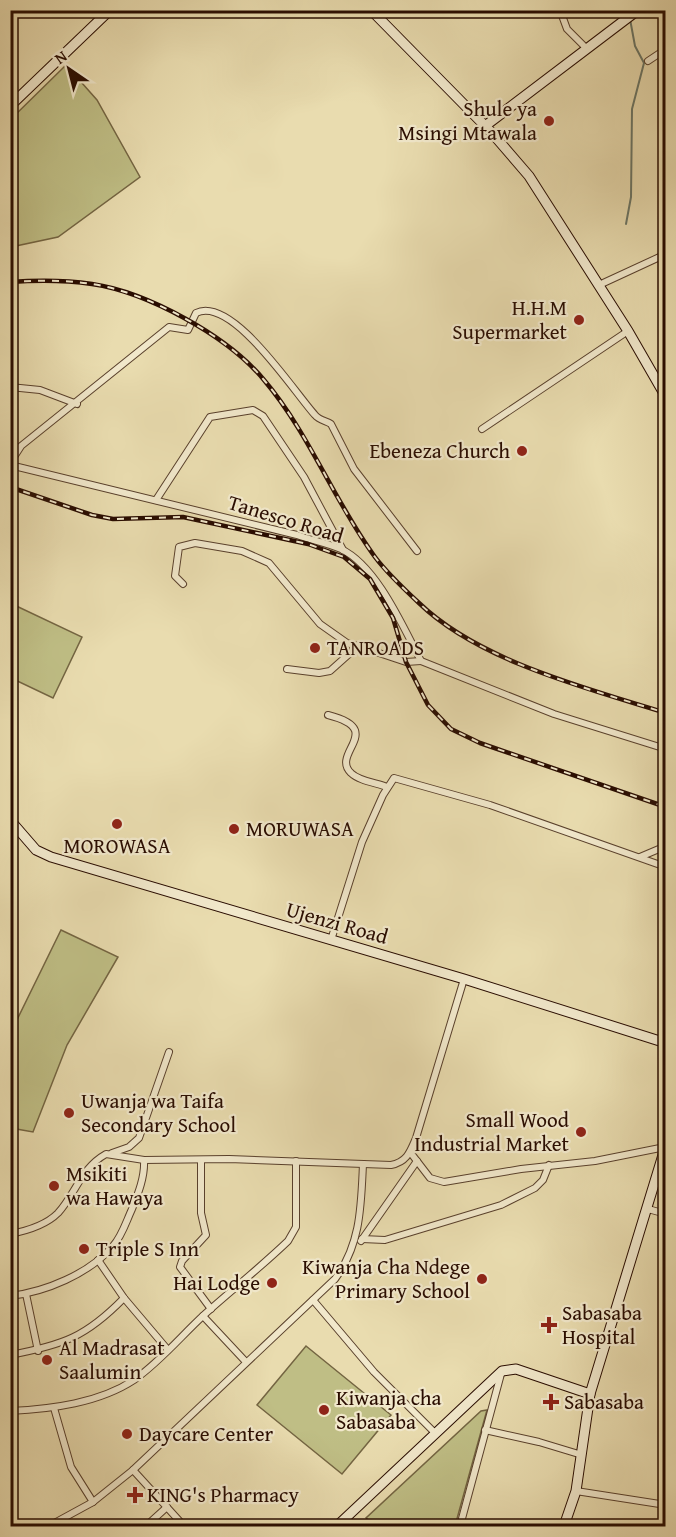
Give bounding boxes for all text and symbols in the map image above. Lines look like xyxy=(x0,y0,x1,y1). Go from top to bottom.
north arrow xyxy=(39,39,99,99)
text: N xyxy=(49,44,72,70)
place label: Shule ya Msingi Mtawala xyxy=(398,93,537,148)
marker: Shule ya Msingi Mtawala xyxy=(542,114,556,128)
place label: H.H.M Supermarket xyxy=(452,292,568,347)
marker: H.H.M Supermarket xyxy=(572,313,586,327)
place label: Ebeneza Church xyxy=(370,435,510,466)
marker: Ebeneza Church xyxy=(515,444,529,458)
street label: Tanesco Road xyxy=(224,486,349,551)
place label: TANROADS xyxy=(327,632,424,663)
marker: TANROADS xyxy=(308,641,322,655)
place label: MORUWASA xyxy=(246,813,354,844)
marker: MOROWASA xyxy=(110,817,124,831)
marker: MORUWASA xyxy=(227,822,241,836)
place label: MOROWASA xyxy=(64,830,171,861)
street label: Ujenzi Road xyxy=(283,893,393,952)
place label: Uwanja wa Taifa Secondary School xyxy=(81,1085,236,1140)
place label: Small Wood Industrial Market xyxy=(414,1104,570,1159)
marker: Uwanja wa Taifa Secondary School xyxy=(62,1106,76,1120)
marker: Small Wood Industrial Market xyxy=(574,1125,588,1139)
place label: Msikiti wa Hawaya xyxy=(66,1158,163,1213)
marker: Msikiti wa Hawaya xyxy=(47,1179,61,1193)
place label: Triple S Inn xyxy=(96,1233,199,1264)
marker: Triple S Inn xyxy=(77,1242,91,1256)
place label: Kiwanja Cha Ndege Primary School xyxy=(302,1251,470,1306)
place label: Hai Lodge xyxy=(173,1267,260,1298)
marker: Kiwanja Cha Ndege Primary School xyxy=(475,1272,489,1286)
marker: Hai Lodge xyxy=(265,1276,279,1290)
place label: Sabasaba Hospital xyxy=(562,1297,642,1352)
marker: Sabasaba Hospital xyxy=(540,1316,558,1334)
place label: Al Madrasat Saalumin xyxy=(59,1332,165,1387)
marker: Al Madrasat Saalumin xyxy=(40,1353,54,1367)
place label: Kiwanja cha Sabasaba xyxy=(336,1382,442,1437)
place label: Sabasaba xyxy=(564,1386,644,1417)
marker: Sabasaba xyxy=(542,1393,560,1411)
marker: Kiwanja cha Sabasaba xyxy=(317,1403,331,1417)
place label: Daycare Center xyxy=(139,1418,274,1449)
marker: Daycare Center xyxy=(120,1427,134,1441)
place label: KING's Pharmacy xyxy=(147,1479,299,1510)
marker: KING's Pharmacy xyxy=(128,1488,142,1502)

